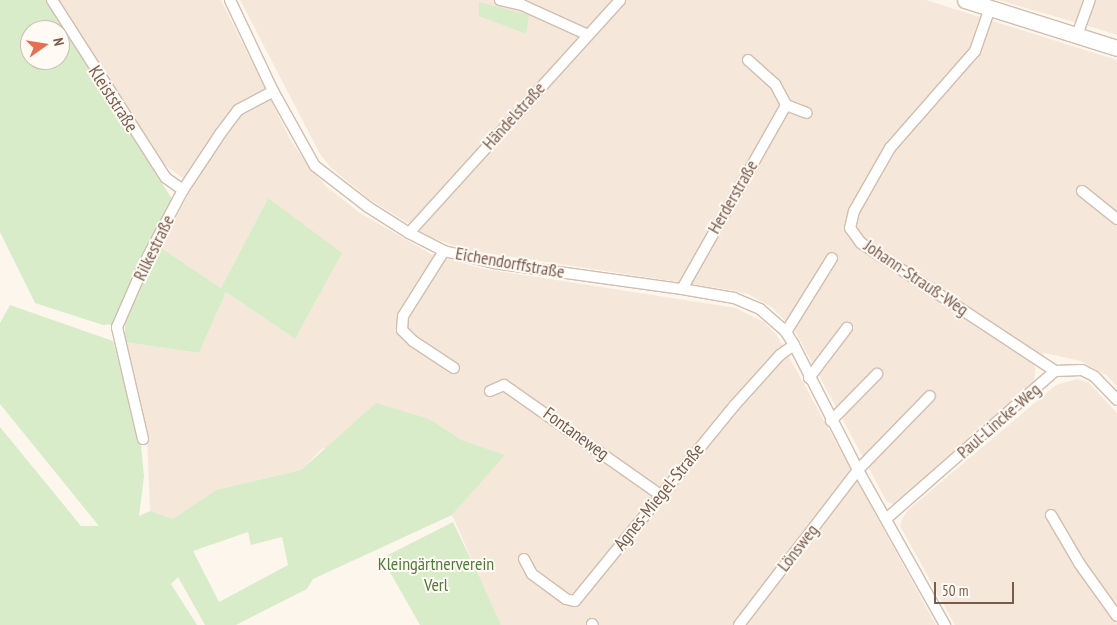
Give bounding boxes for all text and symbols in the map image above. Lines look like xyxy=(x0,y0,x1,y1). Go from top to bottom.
north arrow xyxy=(20,20,70,70)
text: N xyxy=(49,36,68,48)
street label: Kleiststraße xyxy=(84,62,142,136)
street label: Händelstraße xyxy=(478,78,550,154)
street label: Herderstraße xyxy=(703,156,763,238)
street label: Rilkestraße xyxy=(129,212,179,284)
street label: Johann-Strauß-Weg xyxy=(860,235,972,321)
street label: Eichendorffstraße xyxy=(454,243,566,283)
street label: Paul-Lincke-Weg xyxy=(953,379,1045,463)
street label: Fontaneweg xyxy=(539,403,613,465)
street label: Agnes-Miegel-Straße xyxy=(609,439,709,555)
street label: Lönsweg xyxy=(773,520,823,576)
park label: Kleingärtnerverein Verl xyxy=(378,554,494,596)
scale bar xyxy=(937,572,1017,604)
text: 50 m xyxy=(942,581,968,600)

